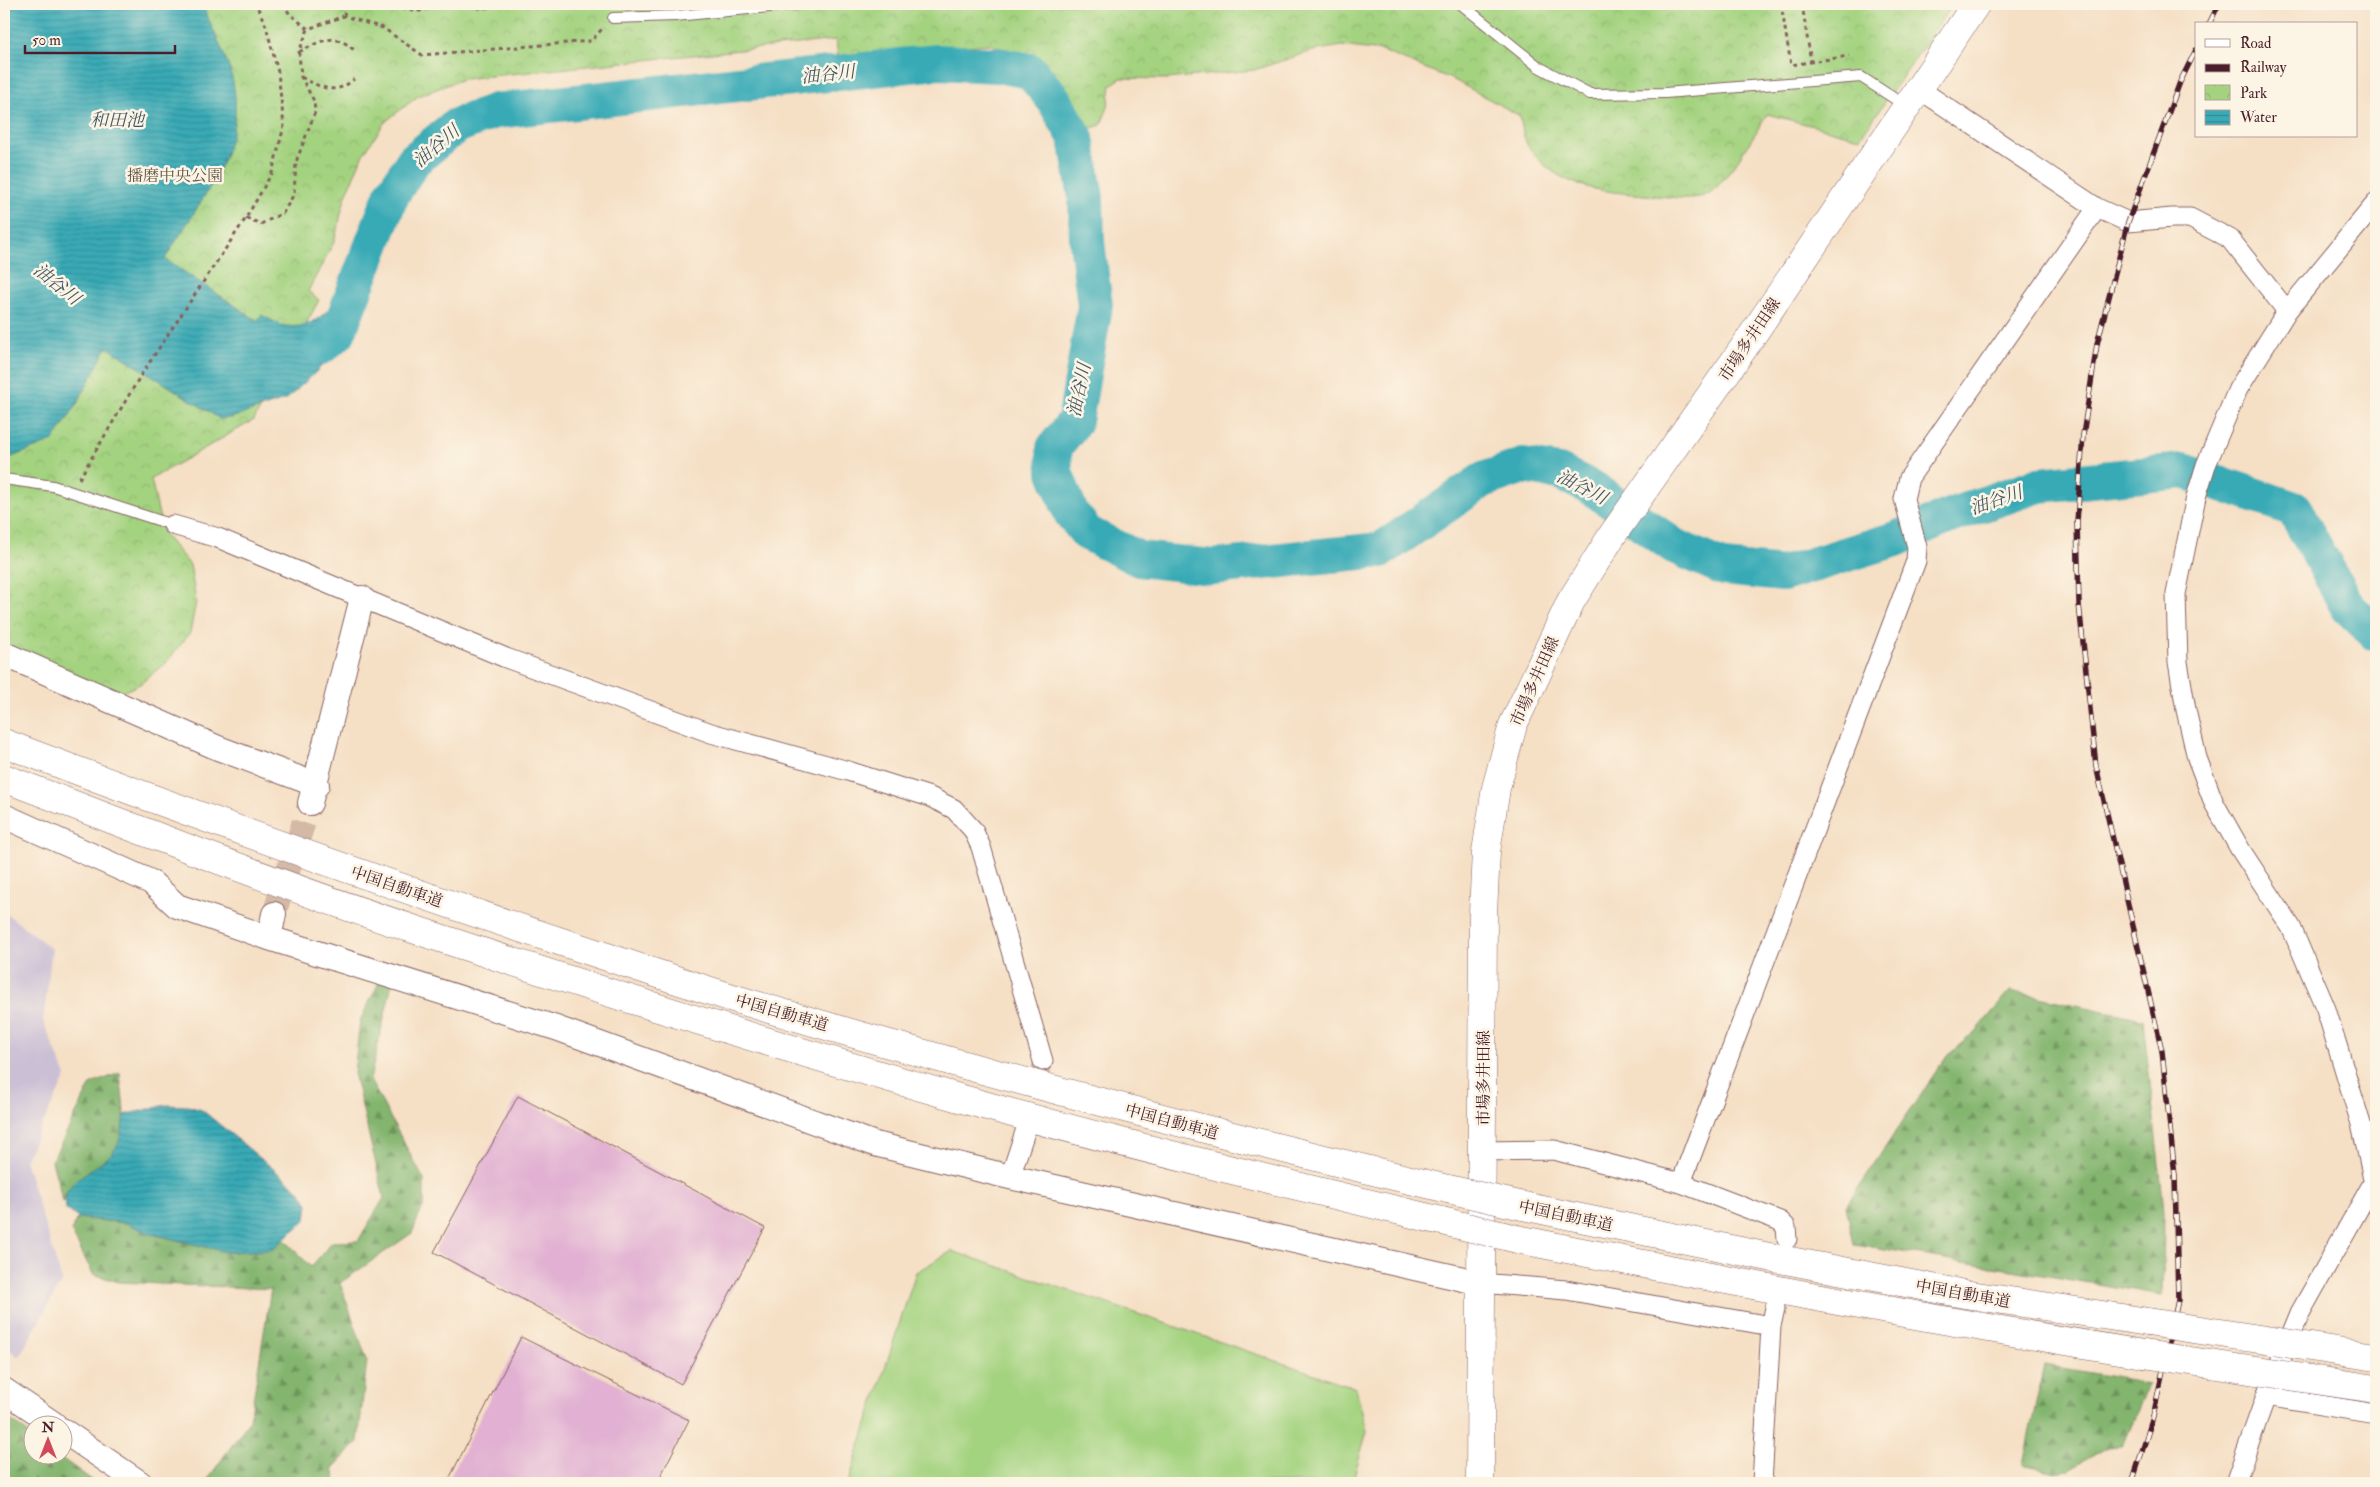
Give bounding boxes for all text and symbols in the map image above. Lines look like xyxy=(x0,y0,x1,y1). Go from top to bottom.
scale bar xyxy=(25,22,175,54)
legend xyxy=(2195,22,2358,138)
text: 50 m xyxy=(32,31,61,50)
text: Road xyxy=(2240,34,2272,53)
text: Railway xyxy=(2240,58,2287,77)
water label: 油谷川 xyxy=(800,60,858,89)
text: Park xyxy=(2240,84,2267,103)
text: Water xyxy=(2239,108,2277,127)
water label: 和田池 xyxy=(90,109,146,132)
water label: 油谷川 xyxy=(408,119,466,173)
park label: 播磨中央公園 xyxy=(127,166,223,186)
water label: 油谷川 xyxy=(28,258,86,312)
street label: 市場多井田線 xyxy=(1715,294,1785,385)
water label: 油谷川 xyxy=(1063,359,1097,419)
water label: 油谷川 xyxy=(1552,465,1613,511)
water label: 油谷川 xyxy=(1967,480,2027,520)
street label: 市場多井田線 xyxy=(1506,633,1564,729)
street label: 中国自動車道 xyxy=(348,862,445,912)
street label: 中国自動車道 xyxy=(733,990,831,1036)
street label: 市場多井田線 xyxy=(1474,1030,1494,1126)
street label: 中国自動車道 xyxy=(1123,1100,1221,1144)
street label: 中国自動車道 xyxy=(1517,1196,1615,1236)
street label: 中国自動車道 xyxy=(1914,1276,2012,1312)
north arrow xyxy=(22,1414,72,1464)
text: N xyxy=(41,1419,55,1436)

